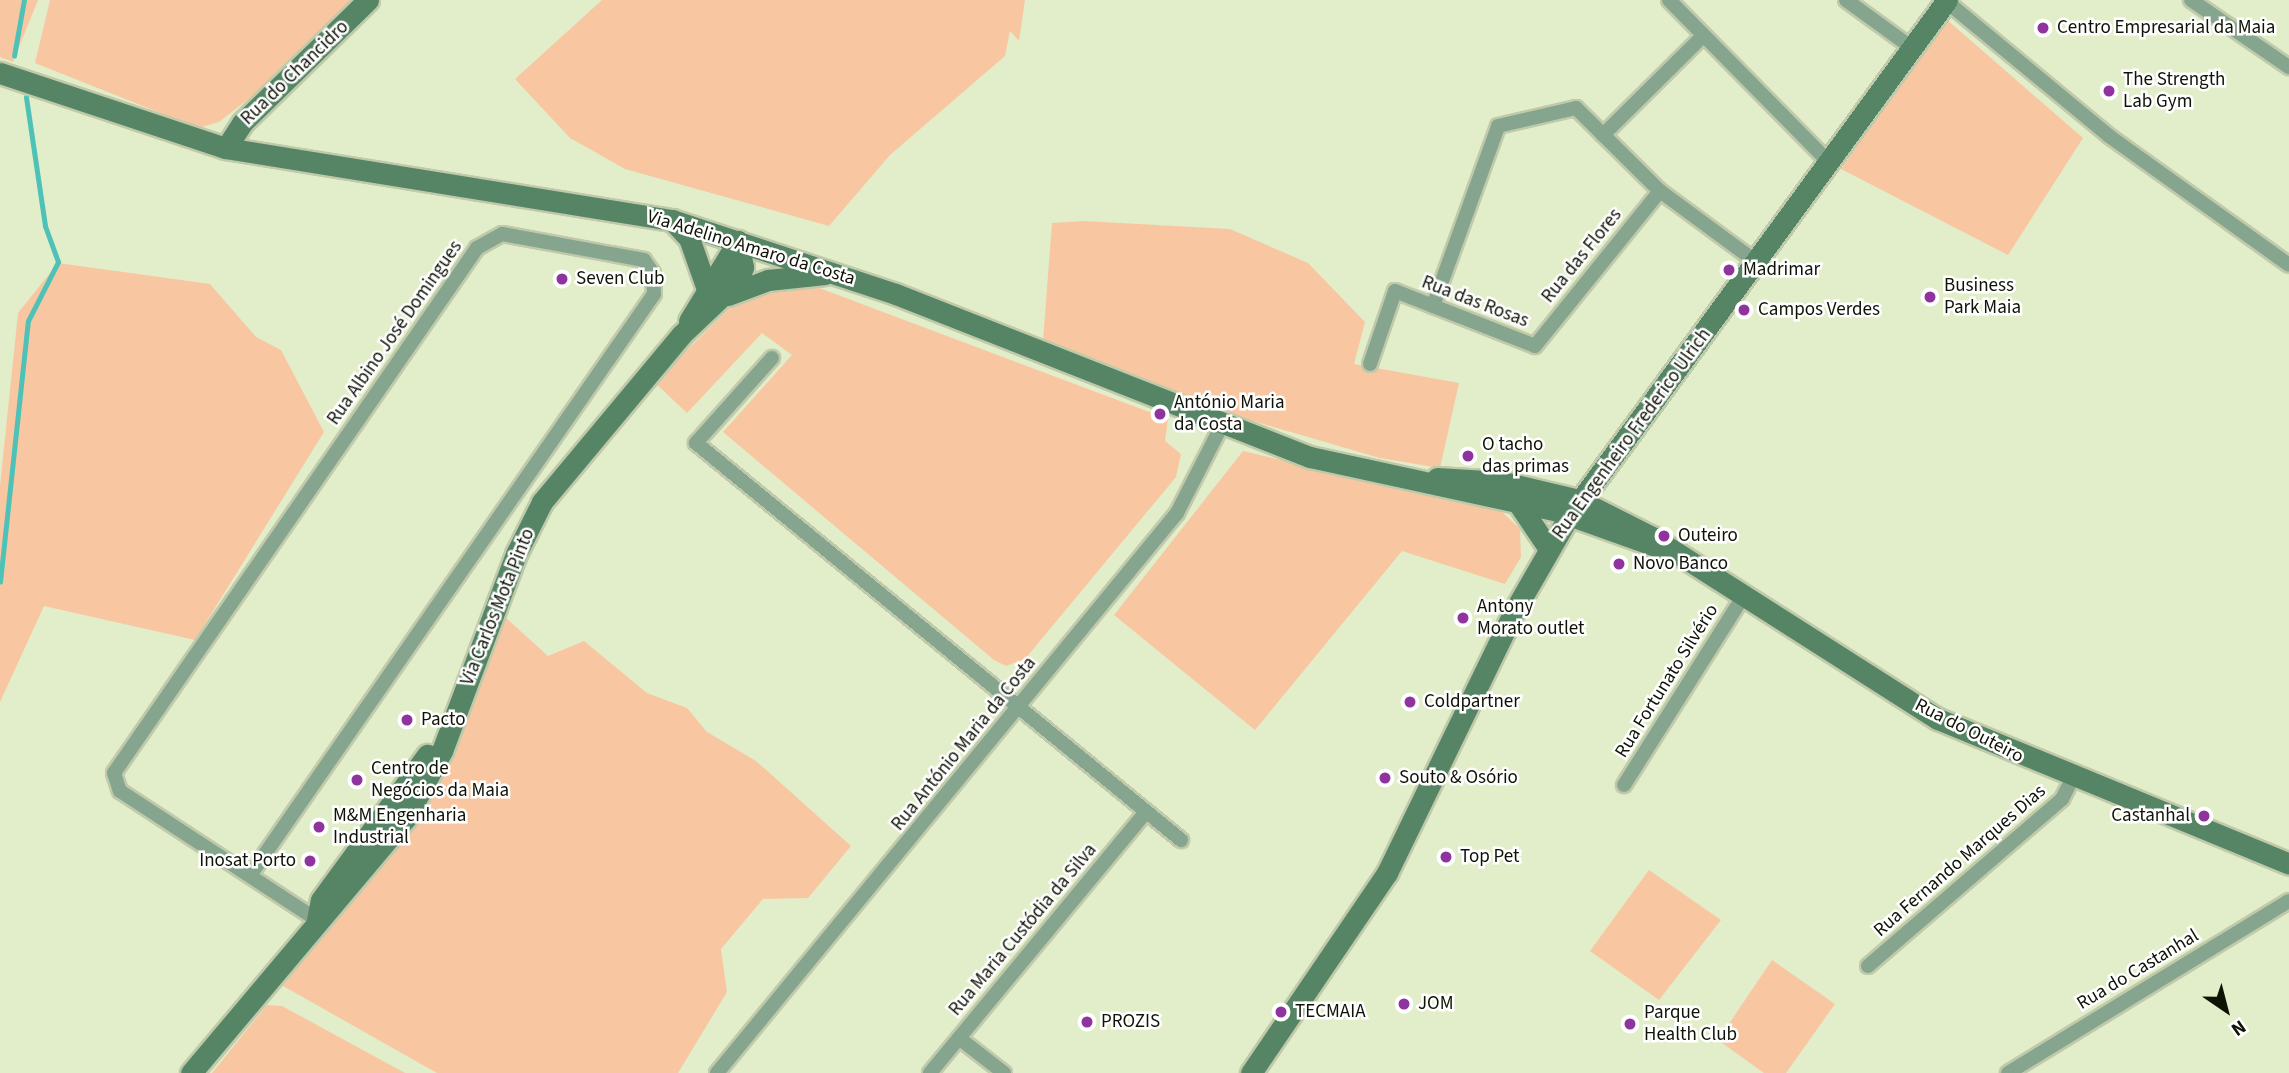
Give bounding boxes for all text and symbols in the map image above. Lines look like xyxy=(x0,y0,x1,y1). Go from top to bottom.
street label: Rua do Chancidro xyxy=(236,16,354,130)
place label: Centro Empresarial da Maia xyxy=(2057,17,2275,39)
marker: Centro Empresarial da Maia xyxy=(2035,20,2051,36)
place label: The Strength Lab Gym xyxy=(2123,69,2225,113)
marker: The Strength Lab Gym xyxy=(2101,83,2117,99)
street label: Rua das Flores xyxy=(1537,204,1627,308)
street label: Via Adelino Amaro da Costa xyxy=(644,205,858,291)
street label: Rua Albino José Domingues xyxy=(323,236,467,430)
place label: Madrimar xyxy=(1743,259,1820,281)
marker: Madrimar xyxy=(1721,262,1737,278)
place label: Seven Club xyxy=(576,268,665,290)
marker: Seven Club xyxy=(554,271,570,287)
street label: Rua das Rosas xyxy=(1418,271,1532,333)
place label: Business Park Maia xyxy=(1944,275,2021,319)
marker: Business Park Maia xyxy=(1922,289,1938,305)
place label: Campos Verdes xyxy=(1758,299,1880,321)
marker: Campos Verdes xyxy=(1736,302,1752,318)
street label: Rua Engenheiro Frederico Ulrich xyxy=(1548,324,1716,544)
place label: António Maria da Costa xyxy=(1174,392,1285,436)
marker: António Maria da Costa xyxy=(1152,406,1168,422)
place label: O tacho das primas xyxy=(1482,434,1569,478)
marker: O tacho das primas xyxy=(1460,448,1476,464)
street label: Via Carlos Mota Pinto xyxy=(456,525,540,689)
place label: Outeiro xyxy=(1678,525,1738,547)
marker: Outeiro xyxy=(1656,528,1672,544)
place label: Novo Banco xyxy=(1633,553,1728,575)
marker: Novo Banco xyxy=(1611,556,1627,572)
place label: Antony Morato outlet xyxy=(1477,596,1584,640)
street label: Rua Fortunato Silvério xyxy=(1611,600,1723,762)
marker: Antony Morato outlet xyxy=(1455,610,1471,626)
street label: Rua António Maria da Costa xyxy=(887,652,1041,836)
place label: Coldpartner xyxy=(1424,691,1520,713)
marker: Coldpartner xyxy=(1402,694,1418,710)
street label: Rua do Outeiro xyxy=(1911,694,2027,768)
place label: Pacto xyxy=(421,709,465,731)
marker: Pacto xyxy=(399,712,415,728)
place label: Centro de Negócios da Maia xyxy=(371,758,509,802)
place label: Souto & Osório xyxy=(1399,767,1518,789)
marker: Souto & Osório xyxy=(1377,770,1393,786)
marker: Centro de Negócios da Maia xyxy=(349,772,365,788)
street label: Rua Fernando Marques Dias xyxy=(1869,780,2051,942)
place label: M&M Engenharia Industrial xyxy=(333,805,466,849)
place label: Castanhal xyxy=(2111,805,2190,827)
marker: Castanhal xyxy=(2196,808,2212,824)
marker: M&M Engenharia Industrial xyxy=(311,819,327,835)
street label: Rua Maria Custódia da Silva xyxy=(944,839,1102,1021)
place label: Top Pet xyxy=(1460,846,1520,868)
marker: Top Pet xyxy=(1438,849,1454,865)
place label: Inosat Porto xyxy=(199,850,296,872)
marker: Inosat Porto xyxy=(302,853,318,869)
street label: Rua do Castanhal xyxy=(2073,925,2203,1015)
north arrow xyxy=(2191,975,2261,1045)
place label: JOM xyxy=(1418,993,1454,1015)
marker: JOM xyxy=(1396,996,1412,1012)
place label: TECMAIA xyxy=(1295,1001,1365,1023)
place label: Parque Health Club xyxy=(1644,1002,1737,1046)
marker: TECMAIA xyxy=(1273,1004,1289,1020)
place label: PROZIS xyxy=(1101,1011,1160,1033)
text: N xyxy=(2225,1013,2251,1042)
marker: PROZIS xyxy=(1079,1014,1095,1030)
marker: Parque Health Club xyxy=(1622,1016,1638,1032)

